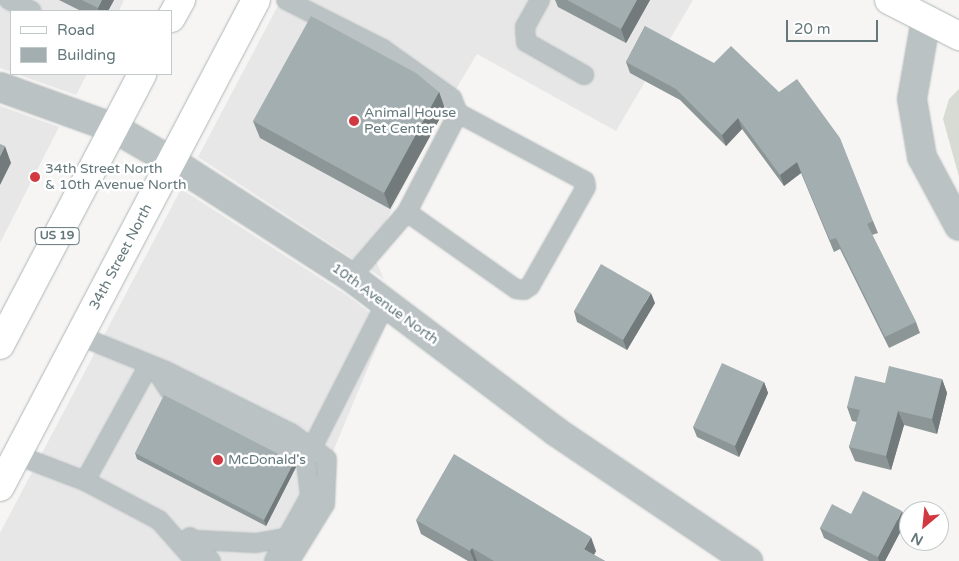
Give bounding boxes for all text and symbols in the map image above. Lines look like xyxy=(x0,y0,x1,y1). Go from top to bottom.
legend xyxy=(10,10,172,75)
scale bar xyxy=(789,10,882,42)
text: 20 m xyxy=(794,20,831,38)
text: Road xyxy=(57,21,95,39)
text: Building xyxy=(57,46,116,64)
place label: Animal House Pet Center xyxy=(364,105,456,138)
marker: Animal House Pet Center xyxy=(348,115,360,127)
place label: 34th Street North & 10th Avenue North xyxy=(45,161,187,193)
marker: 34th Street North & 10th Avenue North xyxy=(29,171,41,183)
street label: 34th Street North xyxy=(86,201,156,313)
road number: US 19 xyxy=(34,227,80,246)
street label: 10th Avenue North xyxy=(328,260,442,348)
place label: McDonald's xyxy=(228,452,306,468)
marker: McDonald's xyxy=(212,454,224,466)
north arrow xyxy=(899,501,949,551)
text: N xyxy=(908,529,926,549)

